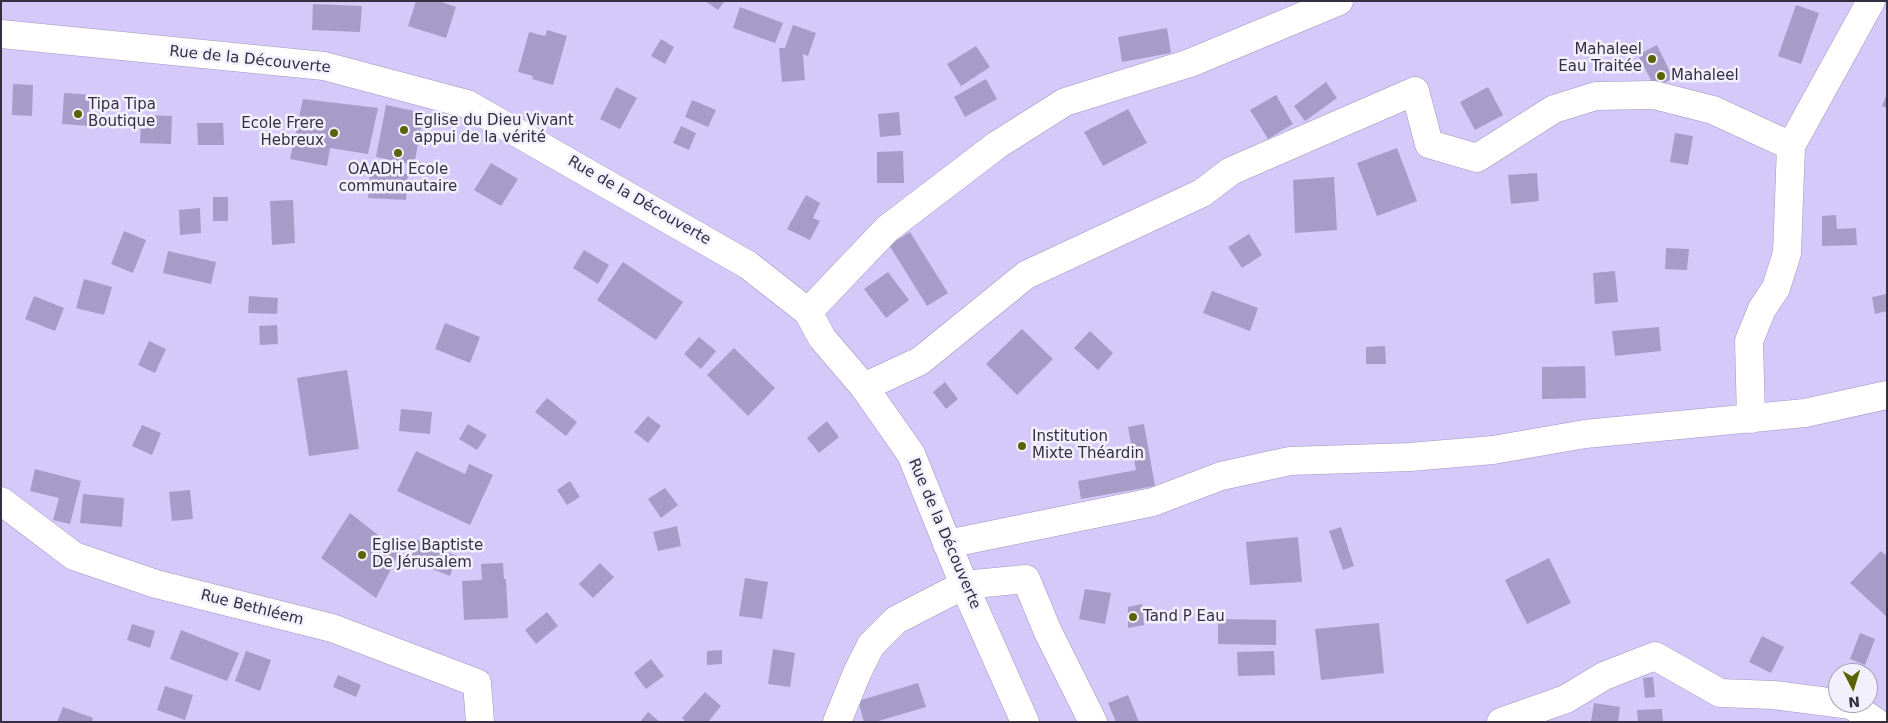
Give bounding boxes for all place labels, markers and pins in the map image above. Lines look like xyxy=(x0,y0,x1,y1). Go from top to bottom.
place label: Mahaleel Eau Traitée xyxy=(1558,41,1642,76)
marker: Mahaleel Eau Traitée xyxy=(1646,53,1658,65)
place label: Mahaleel xyxy=(1671,67,1739,85)
marker: Mahaleel xyxy=(1655,70,1667,82)
place label: Tipa Tipa Boutique xyxy=(88,96,156,131)
marker: Tipa Tipa Boutique xyxy=(72,108,84,120)
place label: Eglise du Dieu Vivant appui de la vérité xyxy=(414,112,574,147)
place label: Ecole Frere Hebreux xyxy=(241,115,324,150)
marker: Eglise du Dieu Vivant appui de la vérité xyxy=(398,124,410,136)
marker: Ecole Frere Hebreux xyxy=(328,127,340,139)
marker: OAADH Ecole communautaire xyxy=(392,147,404,159)
place label: OAADH Ecole communautaire xyxy=(339,161,457,196)
place label: Institution Mixte Théardin xyxy=(1032,428,1144,463)
marker: Institution Mixte Théardin xyxy=(1016,440,1028,452)
place label: Eglise Baptiste De Jérusalem xyxy=(372,537,483,572)
marker: Eglise Baptiste De Jérusalem xyxy=(356,549,368,561)
place label: Tand P Eau xyxy=(1143,608,1225,626)
marker: Tand P Eau xyxy=(1127,611,1139,623)

